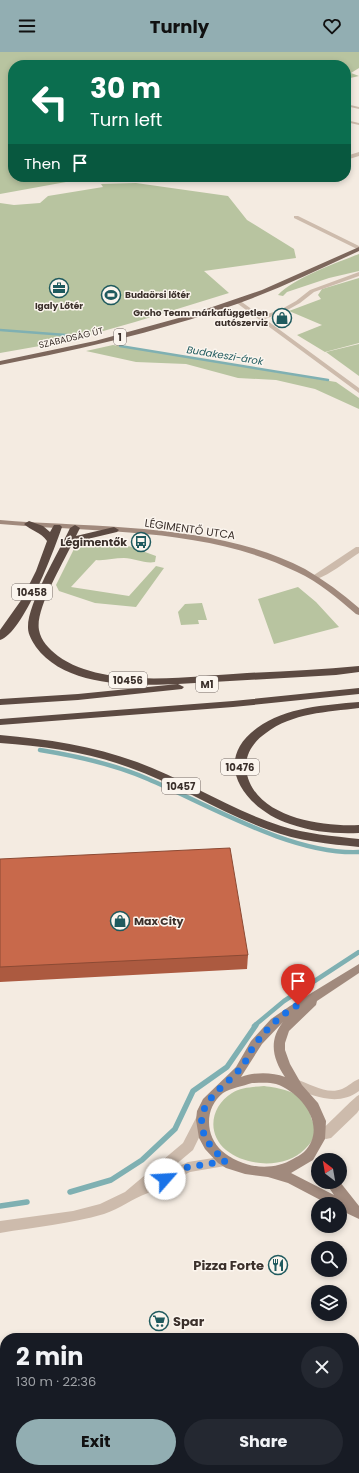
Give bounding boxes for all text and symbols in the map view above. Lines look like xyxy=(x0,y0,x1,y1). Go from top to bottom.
text: Turnly xyxy=(150,14,209,39)
icon: menu xyxy=(16,15,38,37)
icon: heart xyxy=(321,15,343,37)
text: 30 m xyxy=(90,69,161,108)
icon: left xyxy=(24,76,76,128)
text: Turn left xyxy=(90,107,162,132)
icon: arrive xyxy=(69,152,91,174)
text: Then xyxy=(24,153,61,174)
office icon: Igaly Lőtér xyxy=(48,277,70,299)
sports icon: Budaörsi lőtér xyxy=(100,284,122,306)
place label: Budaörsi lőtér xyxy=(125,289,190,301)
place label: Igaly Lőtér xyxy=(35,300,83,312)
place label: Groho Team márkafüggetlen autószerviz xyxy=(133,307,269,329)
shop icon: Groho Team márkafüggetlen autószerviz xyxy=(271,307,293,329)
street label: SZABADSÁG ÚT xyxy=(38,325,105,351)
road number: 1 xyxy=(114,329,126,345)
water label: Budakeszi-árok xyxy=(186,342,265,369)
street label: LÉGIMENTŐ UTCA xyxy=(144,515,237,543)
bus stop icon: Légimentők xyxy=(130,531,152,553)
place label: Légimentők xyxy=(60,534,127,550)
road number: 10458 xyxy=(12,584,52,600)
road number: 10456 xyxy=(109,672,147,688)
road number: M1 xyxy=(196,676,218,692)
road number: 10476 xyxy=(221,759,259,775)
road number: 10457 xyxy=(162,778,200,794)
shop icon: Max City xyxy=(109,910,131,932)
place label: Max City xyxy=(134,913,183,929)
pin xyxy=(281,964,315,1005)
icon: arrive xyxy=(287,970,309,992)
north arrow xyxy=(311,1153,347,1189)
map controls xyxy=(311,1153,347,1321)
position arrow xyxy=(144,1158,186,1200)
button: sound xyxy=(311,1197,347,1233)
button: search xyxy=(311,1241,347,1277)
restaurant icon: Pizza Forte xyxy=(267,1254,289,1276)
place label: Pizza Forte xyxy=(193,1256,264,1275)
button: layers xyxy=(311,1285,347,1321)
supermarket icon: Spar xyxy=(148,1310,170,1332)
place label: Spar xyxy=(173,1312,205,1331)
text: 2 min xyxy=(16,1340,83,1373)
button: close xyxy=(301,1346,343,1388)
text: 130 m · 22:36 xyxy=(16,1372,96,1391)
button: Exit xyxy=(16,1419,176,1465)
button: Share xyxy=(184,1419,343,1465)

